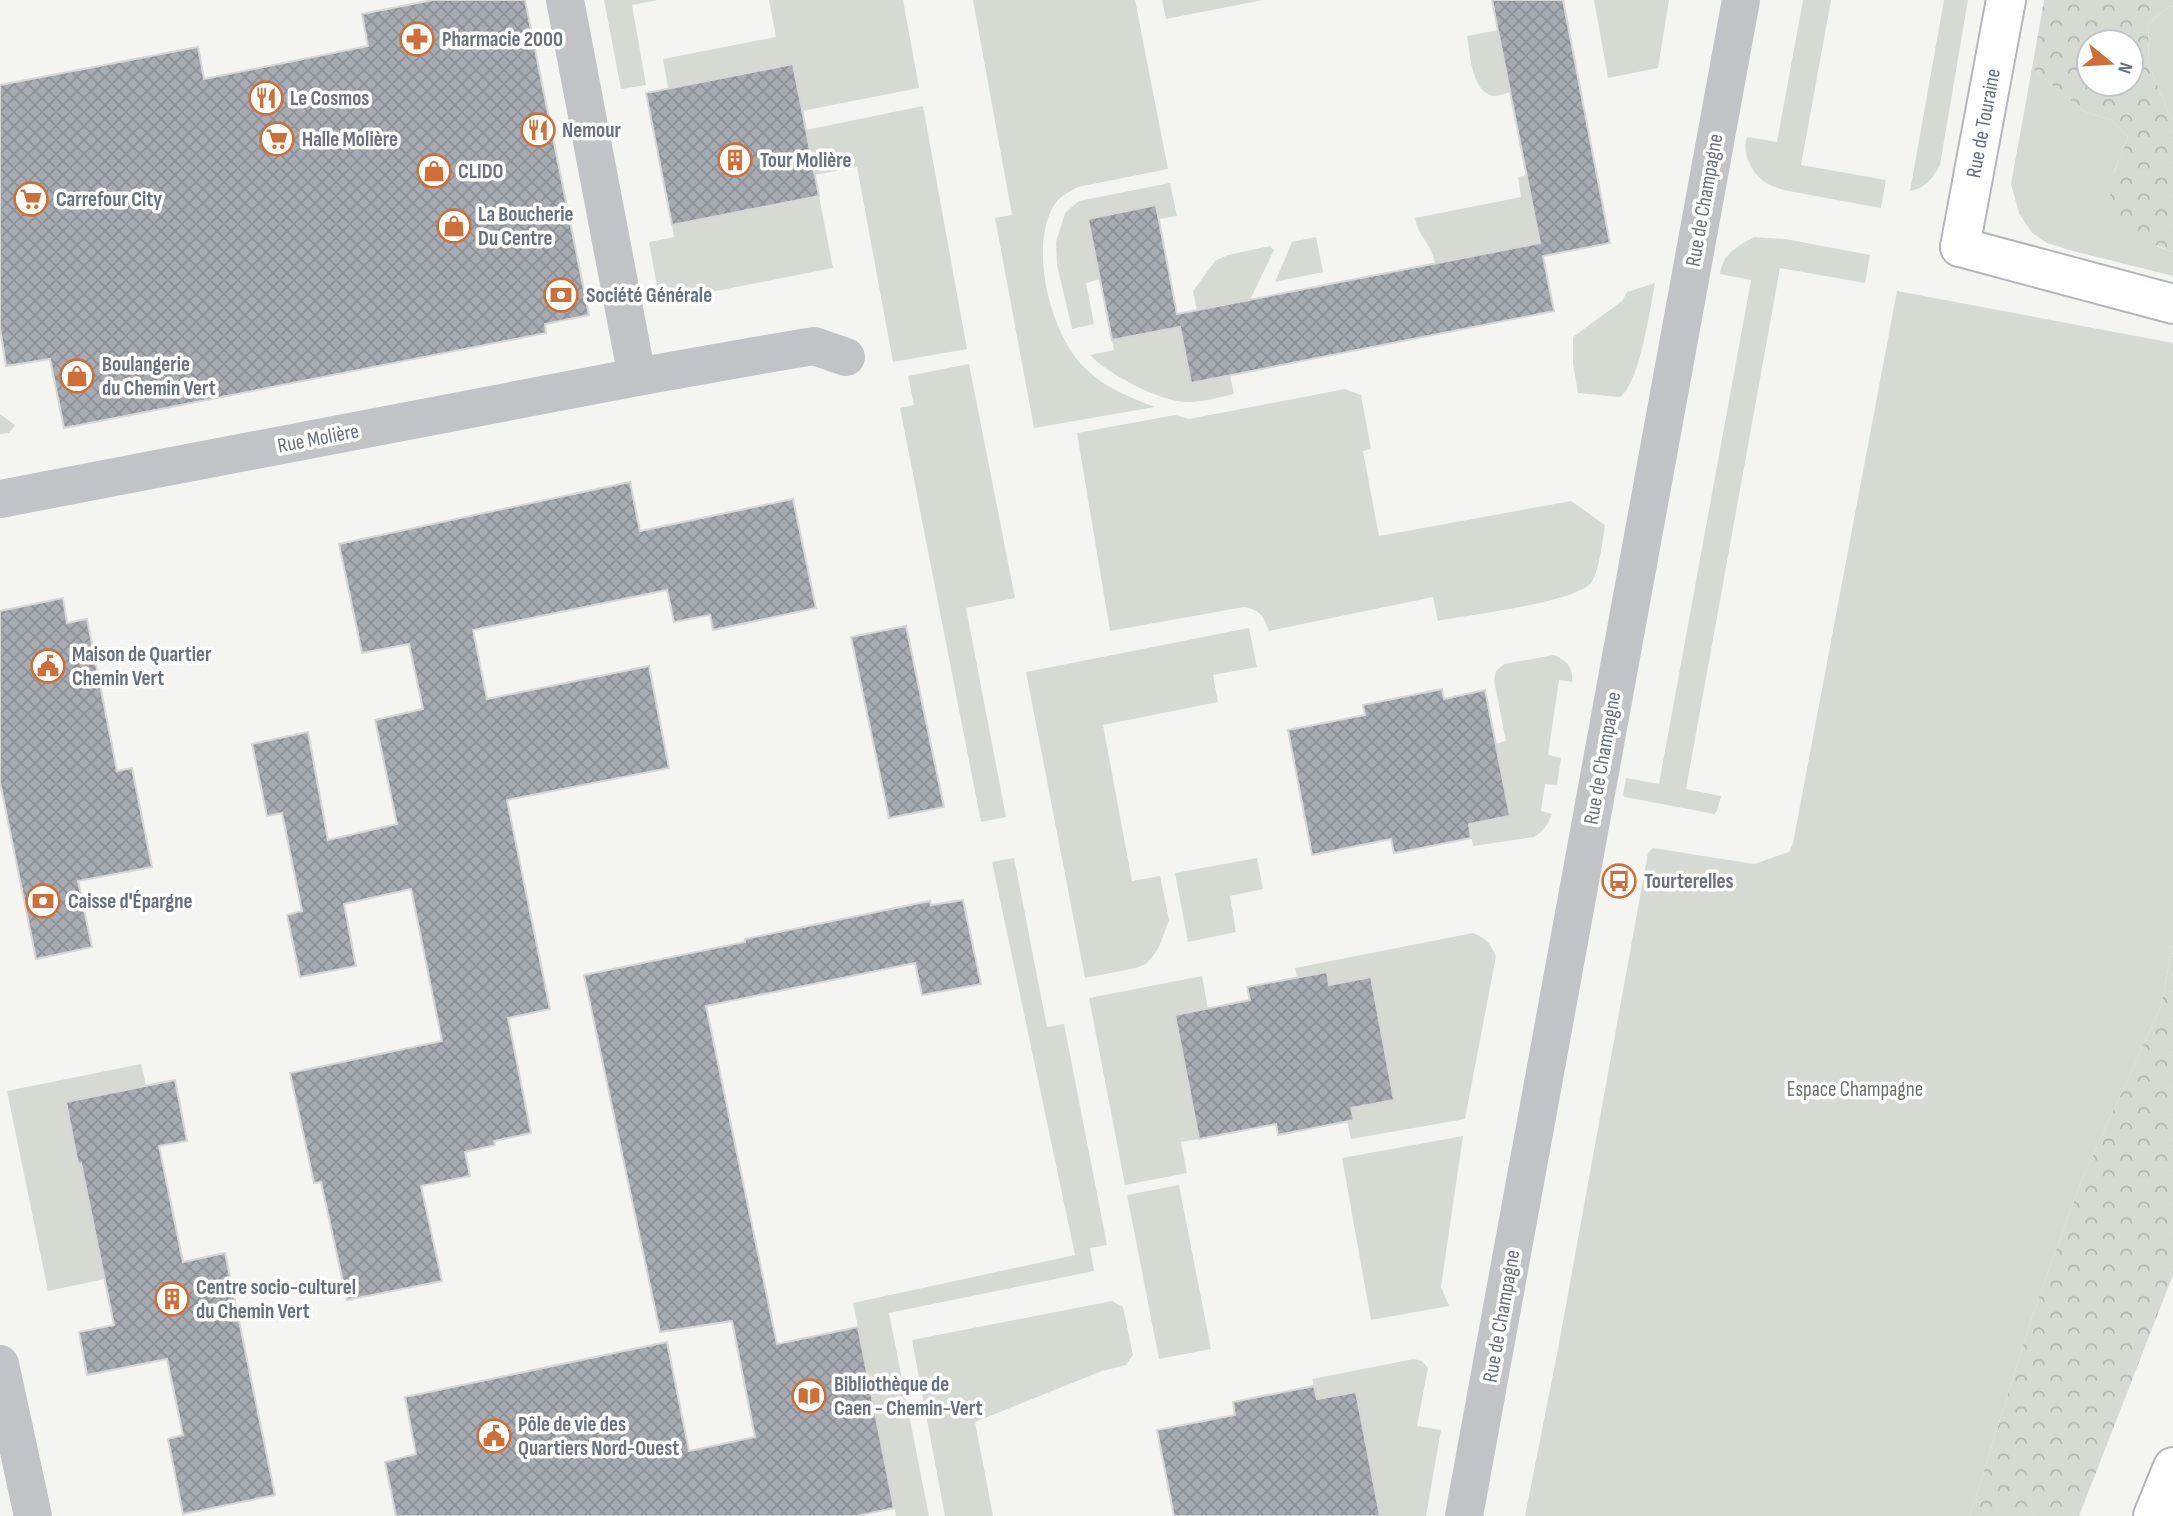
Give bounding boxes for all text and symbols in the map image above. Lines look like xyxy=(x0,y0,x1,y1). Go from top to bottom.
pharmacy icon: Pharmacie 2000 xyxy=(398,20,436,58)
place label: Pharmacie 2000 xyxy=(442,27,563,52)
north arrow xyxy=(2075,28,2145,98)
text: N xyxy=(2112,59,2137,76)
street label: Rue de Touraine xyxy=(1961,67,2006,180)
restaurant icon: Le Cosmos xyxy=(247,79,285,117)
place label: Le Cosmos xyxy=(290,86,369,111)
restaurant icon: Nemour xyxy=(519,111,557,149)
place label: Nemour xyxy=(562,118,621,143)
supermarket icon: Halle Molière xyxy=(258,120,296,158)
place label: Halle Molière xyxy=(302,127,398,152)
street label: Rue de Champagne xyxy=(1681,132,1728,268)
building icon: Tour Molière xyxy=(716,141,754,179)
place label: Tour Molière xyxy=(760,148,851,173)
shop icon: CLIDO xyxy=(415,152,453,190)
place label: CLIDO xyxy=(458,159,504,184)
supermarket icon: Carrefour City xyxy=(12,180,50,218)
place label: Carrefour City xyxy=(56,187,162,212)
place label: La Boucherie Du Centre xyxy=(478,202,574,251)
shop icon: La Boucherie Du Centre xyxy=(435,207,473,245)
bank icon: Société Générale xyxy=(542,276,580,314)
place label: Société Générale xyxy=(586,283,712,308)
place label: Boulangerie du Chemin Vert xyxy=(102,352,216,401)
shop icon: Boulangerie du Chemin Vert xyxy=(58,357,96,395)
street label: Rue Molière xyxy=(275,418,361,459)
place label: Maison de Quartier Chemin Vert xyxy=(72,642,212,691)
public building icon: Maison de Quartier Chemin Vert xyxy=(29,647,67,685)
street label: Rue de Champagne xyxy=(1579,690,1626,826)
bus stop icon: Tourterelles xyxy=(1600,862,1638,900)
place label: Tourterelles xyxy=(1644,869,1734,894)
bank icon: Caisse d'Épargne xyxy=(24,882,62,920)
place label: Caisse d'Épargne xyxy=(68,889,193,914)
park label: Espace Champagne xyxy=(1787,1077,1923,1102)
street label: Rue de Champagne xyxy=(1478,1248,1525,1384)
place label: Centre socio-culturel du Chemin Vert xyxy=(196,1275,356,1324)
building icon: Centre socio-culturel du Chemin Vert xyxy=(153,1280,191,1318)
place label: Bibliothèque de Caen - Chemin-Vert xyxy=(834,1372,983,1421)
library icon: Bibliothèque de Caen - Chemin-Vert xyxy=(790,1377,828,1415)
place label: Pôle de vie des Quartiers Nord-Ouest xyxy=(518,1412,679,1461)
public building icon: Pôle de vie des Quartiers Nord-Ouest xyxy=(475,1417,513,1455)

